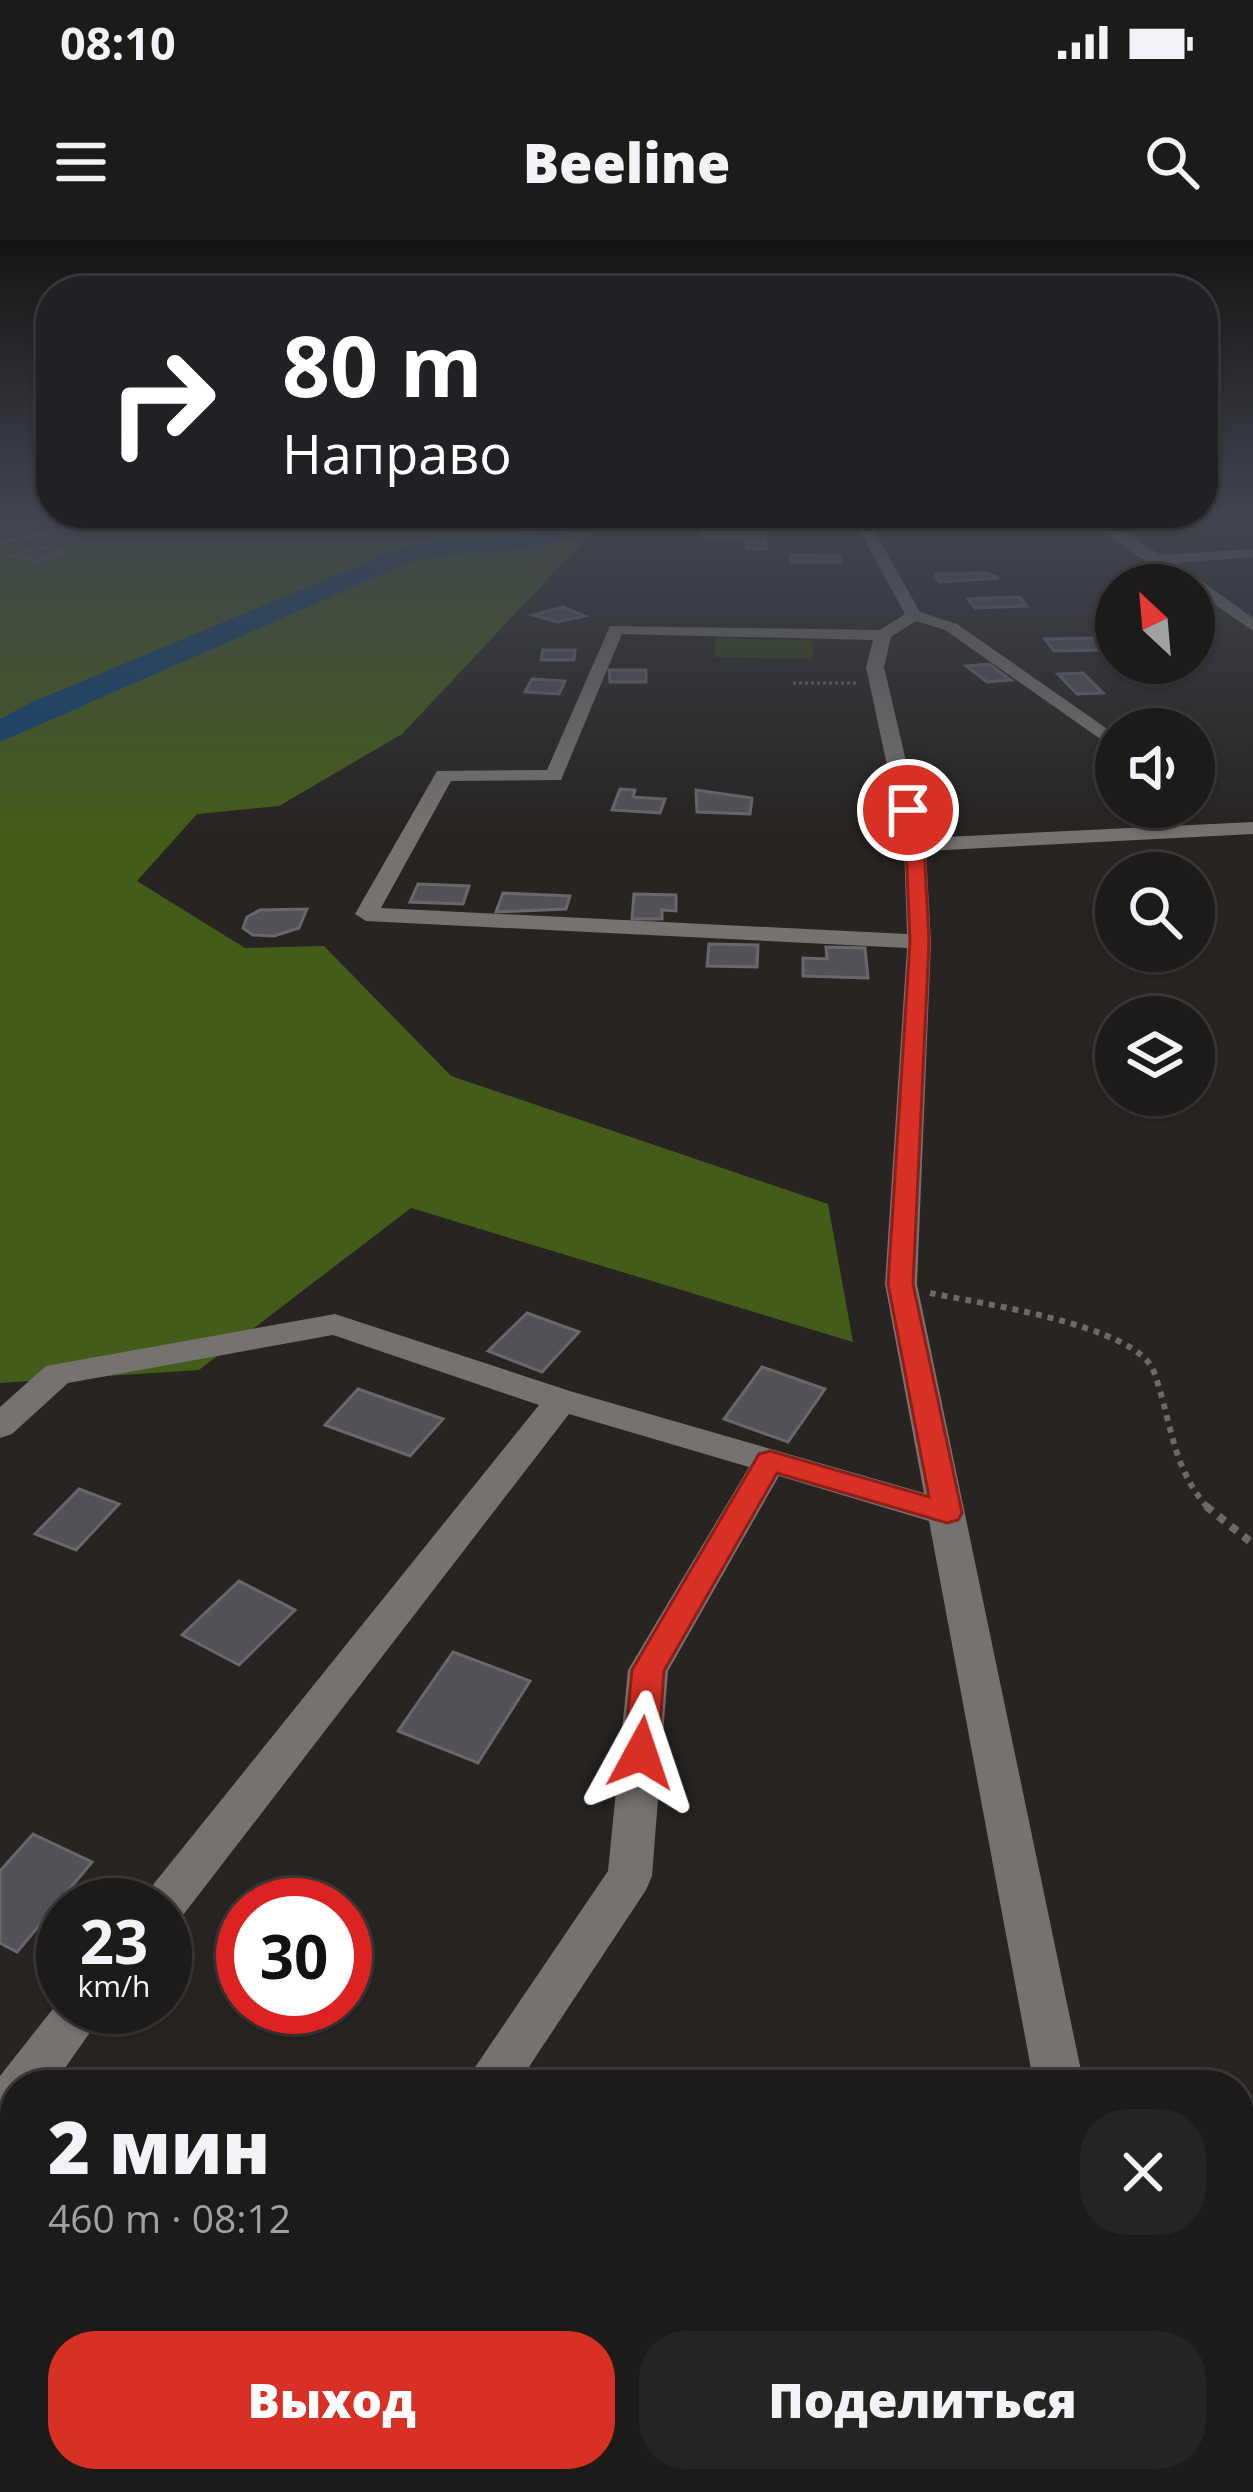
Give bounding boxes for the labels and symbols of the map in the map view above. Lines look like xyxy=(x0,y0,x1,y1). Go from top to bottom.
north arrow xyxy=(1095,564,1215,684)
pin xyxy=(857,759,959,861)
position arrow xyxy=(578,1690,704,1816)
speed limit sign: 30 xyxy=(216,1878,372,2034)

